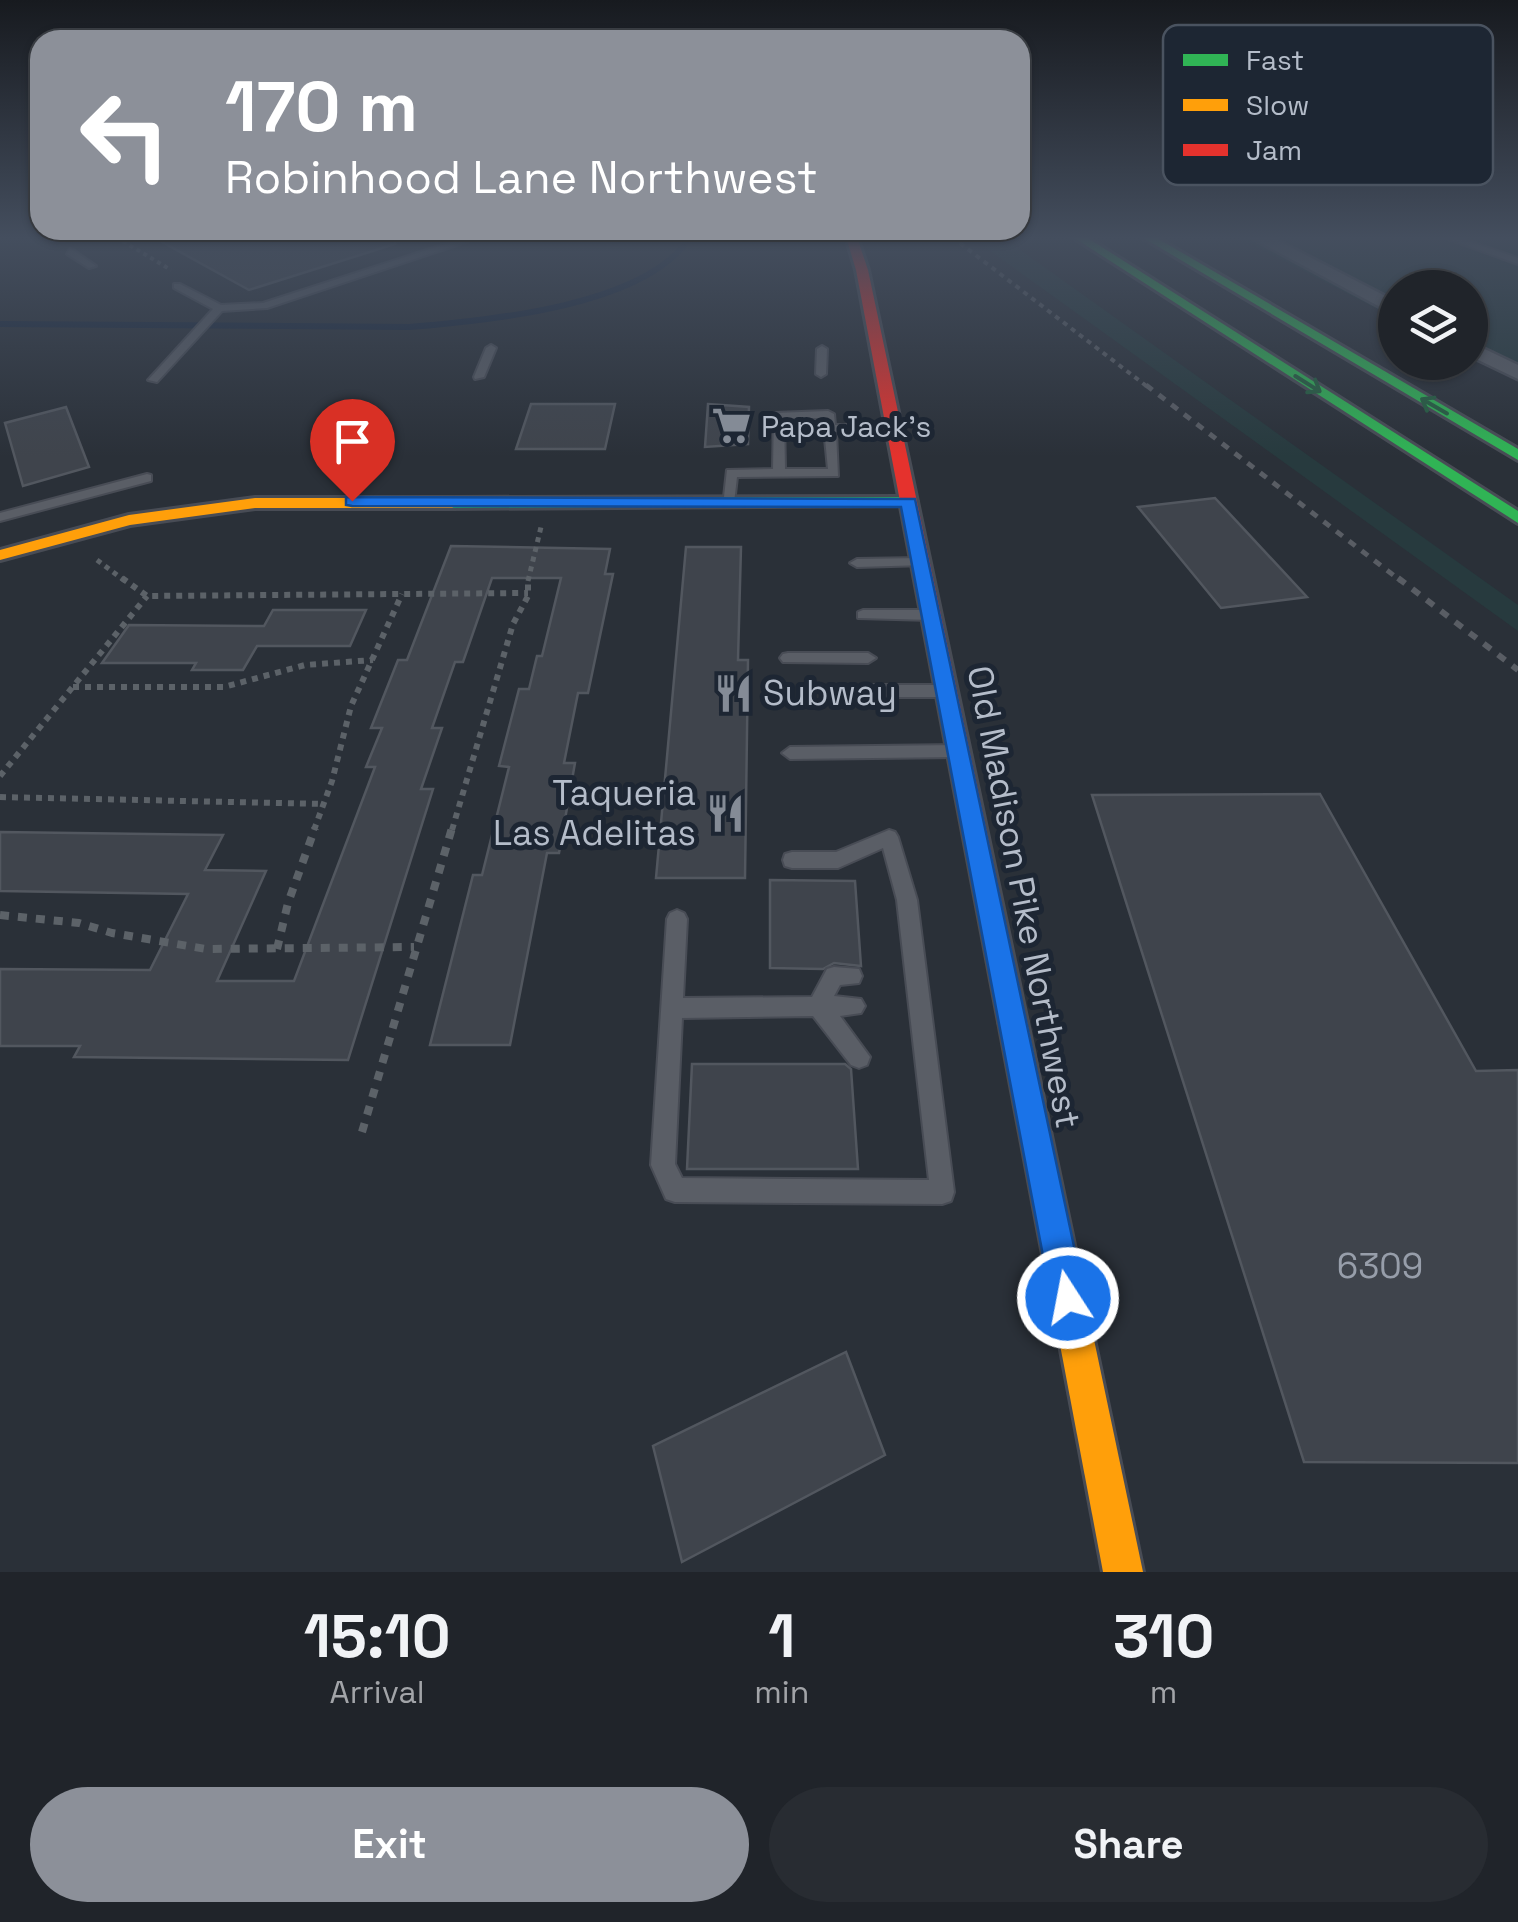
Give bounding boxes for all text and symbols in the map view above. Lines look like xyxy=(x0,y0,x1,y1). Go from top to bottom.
legend xyxy=(1163,25,1493,185)
text: Fast xyxy=(1246,42,1304,78)
text: 170 m xyxy=(225,62,418,151)
icon: left xyxy=(60,70,190,200)
text: Slow xyxy=(1246,87,1309,123)
text: Jam xyxy=(1246,132,1302,168)
text: Robinhood Lane Northwest xyxy=(225,149,818,206)
map controls xyxy=(1378,270,1488,380)
button: layers xyxy=(1378,270,1488,380)
one-way arrow xyxy=(1293,373,1321,394)
one-way arrow xyxy=(1420,396,1449,416)
pin xyxy=(310,399,395,502)
supermarket icon: Papa Jack's xyxy=(710,405,752,447)
place label: Papa Jack's xyxy=(761,407,931,446)
icon: arrive xyxy=(325,414,380,469)
street label: Old Madison Pike Northwest xyxy=(958,662,1090,1132)
place label: Subway xyxy=(763,671,897,715)
restaurant icon: Subway xyxy=(712,672,754,714)
place label: Taqueria Las Adelitas xyxy=(493,771,696,855)
restaurant icon: Taqueria Las Adelitas xyxy=(705,792,747,834)
house number: 6309 xyxy=(1337,1244,1423,1288)
position arrow xyxy=(1016,1246,1120,1350)
text: 15:10 xyxy=(304,1598,451,1675)
text: 1 xyxy=(768,1598,795,1675)
text: 310 xyxy=(1113,1598,1214,1675)
text: Arrival xyxy=(330,1672,425,1712)
text: min xyxy=(754,1672,809,1712)
text: m xyxy=(1150,1672,1177,1712)
button: Exit xyxy=(30,1787,749,1902)
button: Share xyxy=(769,1787,1488,1902)

